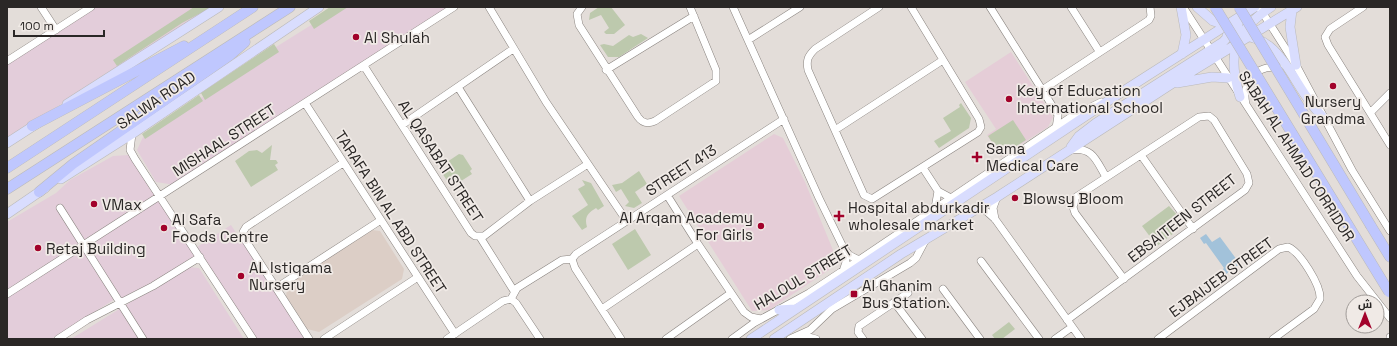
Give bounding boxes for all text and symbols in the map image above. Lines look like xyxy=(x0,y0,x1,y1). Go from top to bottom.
scale bar xyxy=(14,12,104,38)
text: 100 m xyxy=(20,18,54,34)
place label: Al Shulah xyxy=(364,28,430,47)
marker: Al Shulah xyxy=(351,32,361,42)
street label: SALWA ROAD xyxy=(113,67,199,133)
street label: SABAH AL AHMAD CORRIDOR xyxy=(1235,67,1359,245)
place label: Key of Education International School xyxy=(1017,81,1163,117)
marker: Nursery Grandma xyxy=(1328,81,1338,91)
place label: Nursery Grandma xyxy=(1301,92,1366,128)
marker: Key of Education International School xyxy=(1004,94,1014,104)
street label: AL QASABAT STREET xyxy=(394,96,488,226)
street label: MISHAAL STREET xyxy=(169,100,279,180)
street label: TARAFA BIN AL ABD STREET xyxy=(331,127,451,297)
place label: Sama Medical Care xyxy=(986,139,1079,175)
street label: STREET 413 xyxy=(642,140,720,200)
marker: Sama Medical Care xyxy=(971,151,983,163)
street label: EBSAITEEN STREET xyxy=(1124,170,1240,266)
place label: Blowsy Bloom xyxy=(1023,189,1124,208)
marker: Blowsy Bloom xyxy=(1010,193,1020,203)
place label: VMax xyxy=(102,195,142,214)
place label: Hospital abdurkadir wholesale market xyxy=(848,198,990,234)
marker: VMax xyxy=(89,199,99,209)
place label: Al Arqam Academy For Girls xyxy=(619,208,753,244)
place label: Al Safa Foods Centre xyxy=(172,210,269,246)
marker: Hospital abdurkadir wholesale market xyxy=(833,210,845,222)
marker: Al Arqam Academy For Girls xyxy=(756,221,766,231)
marker: Al Safa Foods Centre xyxy=(159,223,169,233)
street label: EJBAIJEB STREET xyxy=(1165,233,1277,321)
place label: Retaj Building xyxy=(46,239,146,258)
street label: HALOUL STREET xyxy=(750,240,856,314)
marker: Retaj Building xyxy=(33,243,43,253)
place label: AL Istiqama Nursery xyxy=(249,258,332,294)
marker: AL Istiqama Nursery xyxy=(236,271,246,281)
place label: Al Ghanim Bus Station. xyxy=(862,276,950,312)
marker: Al Ghanim Bus Station. xyxy=(849,289,859,299)
north arrow xyxy=(1345,294,1385,334)
text: ش xyxy=(1358,297,1372,311)

